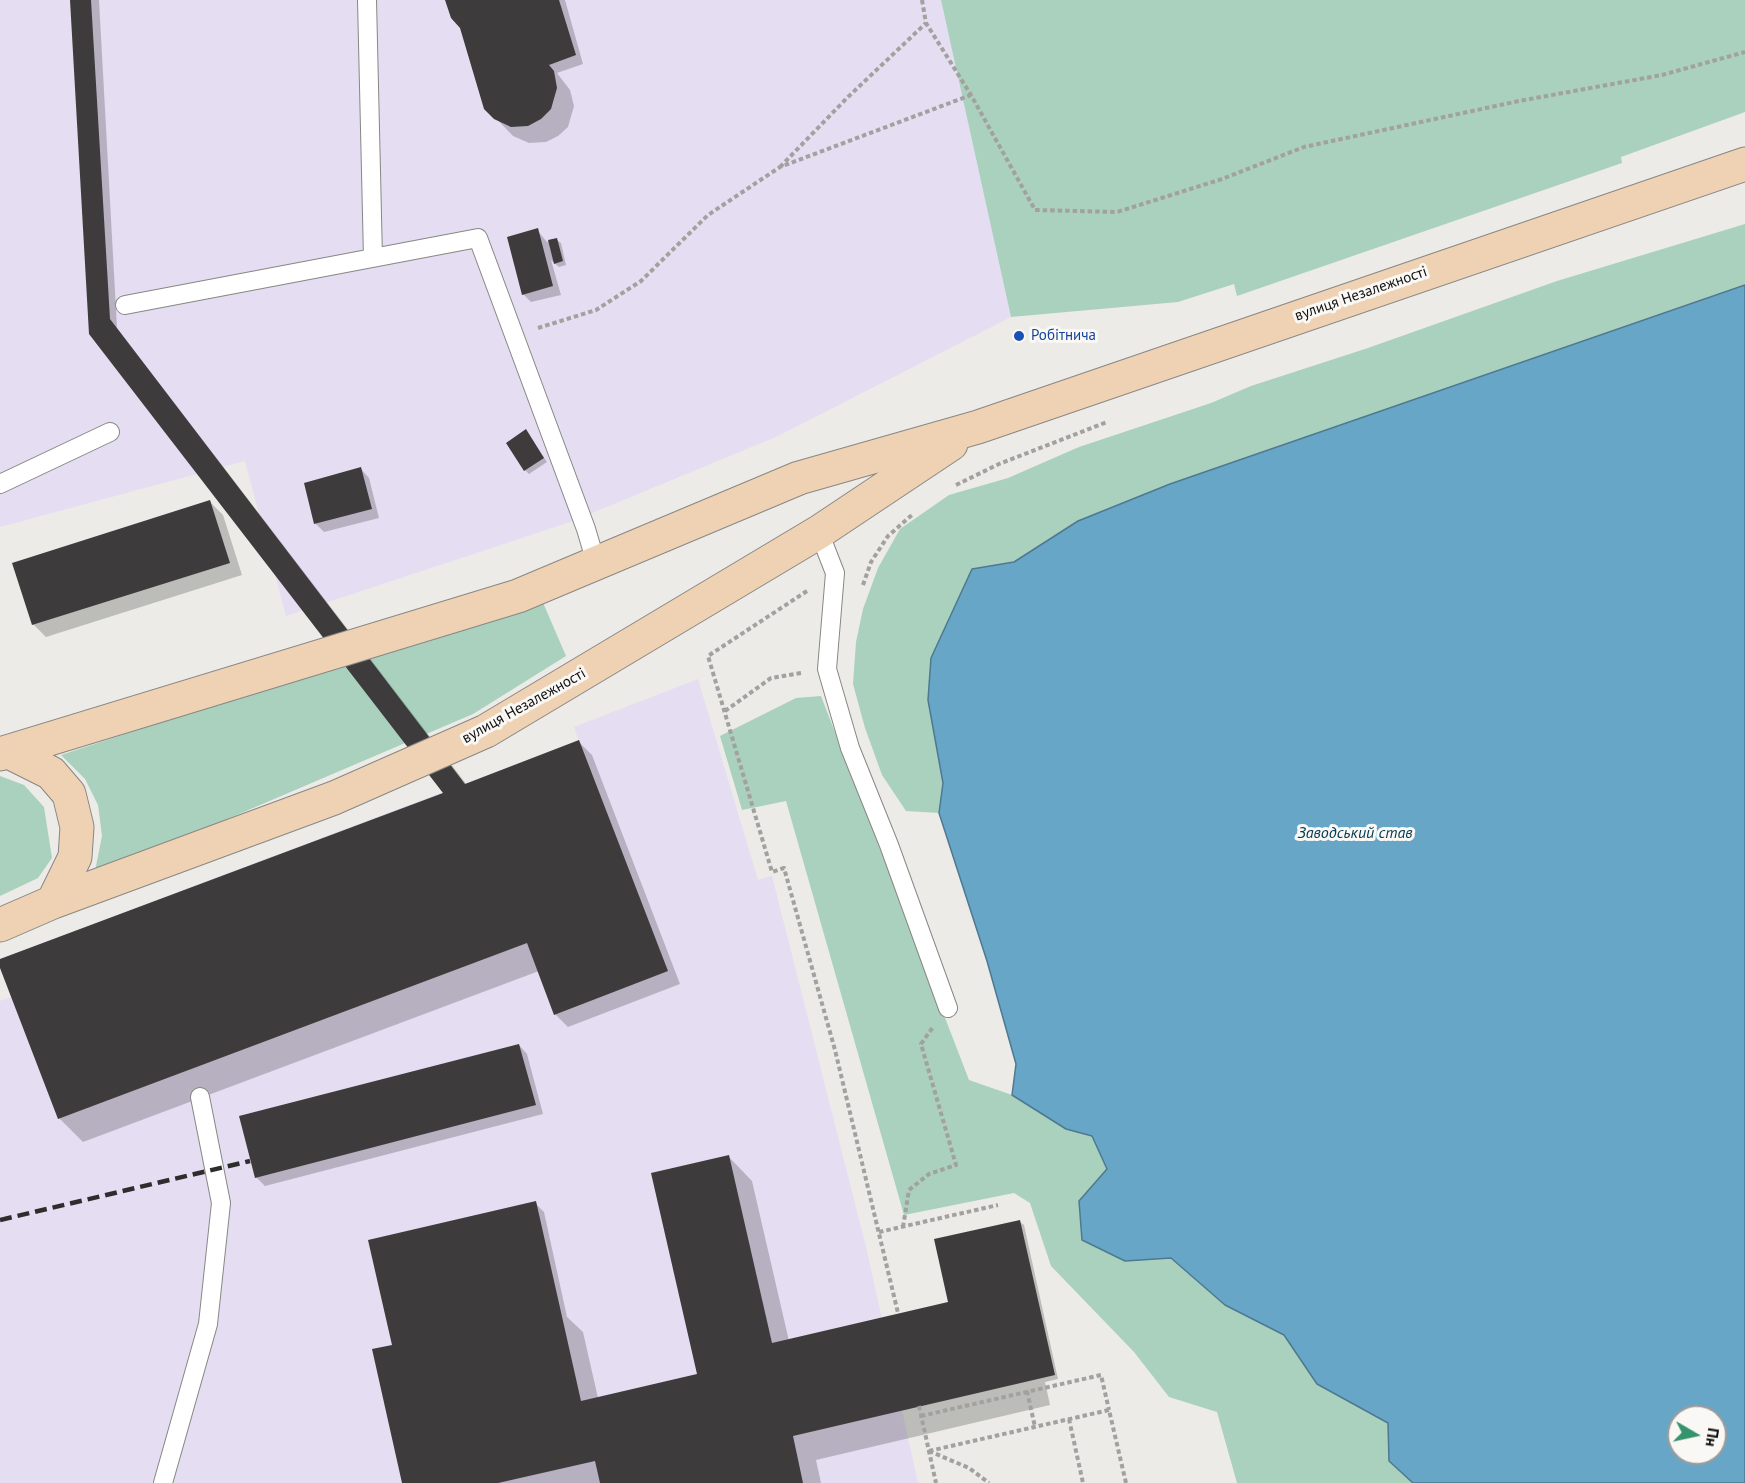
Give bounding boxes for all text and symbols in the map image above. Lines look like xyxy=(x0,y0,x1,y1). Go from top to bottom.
street label: вулиця Незалежності xyxy=(1292,263,1430,325)
place label: Робітнича xyxy=(1031,327,1096,345)
marker: Робітнича xyxy=(1012,329,1026,343)
street label: вулиця Незалежності xyxy=(459,665,589,747)
water label: Заводський став xyxy=(1297,823,1413,843)
north arrow xyxy=(1667,1405,1727,1465)
text: Пн xyxy=(1701,1427,1724,1448)

